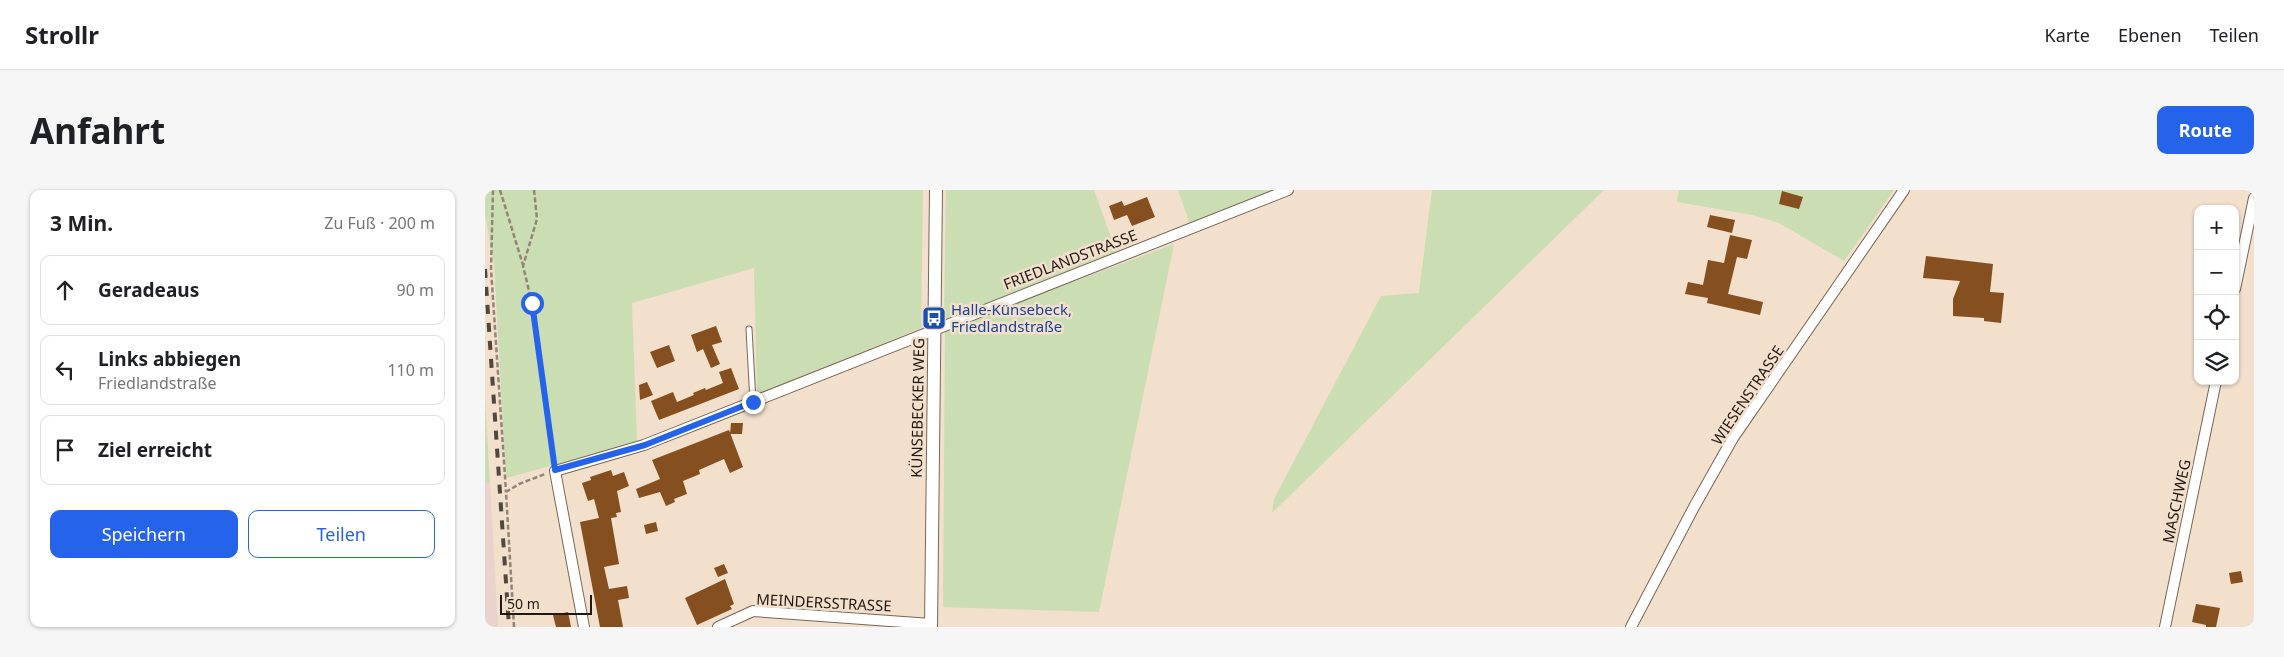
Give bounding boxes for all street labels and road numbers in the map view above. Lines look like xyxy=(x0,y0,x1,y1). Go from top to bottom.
street label: FRIEDLANDSTRASSE xyxy=(1000,224,1140,294)
street label: KÜNSEBECKER WEG xyxy=(906,338,928,478)
street label: WIESENSTRASSE xyxy=(1706,341,1788,449)
street label: MASCHWEG xyxy=(2157,457,2195,545)
street label: MEINDERSSTRASSE xyxy=(756,588,892,616)

